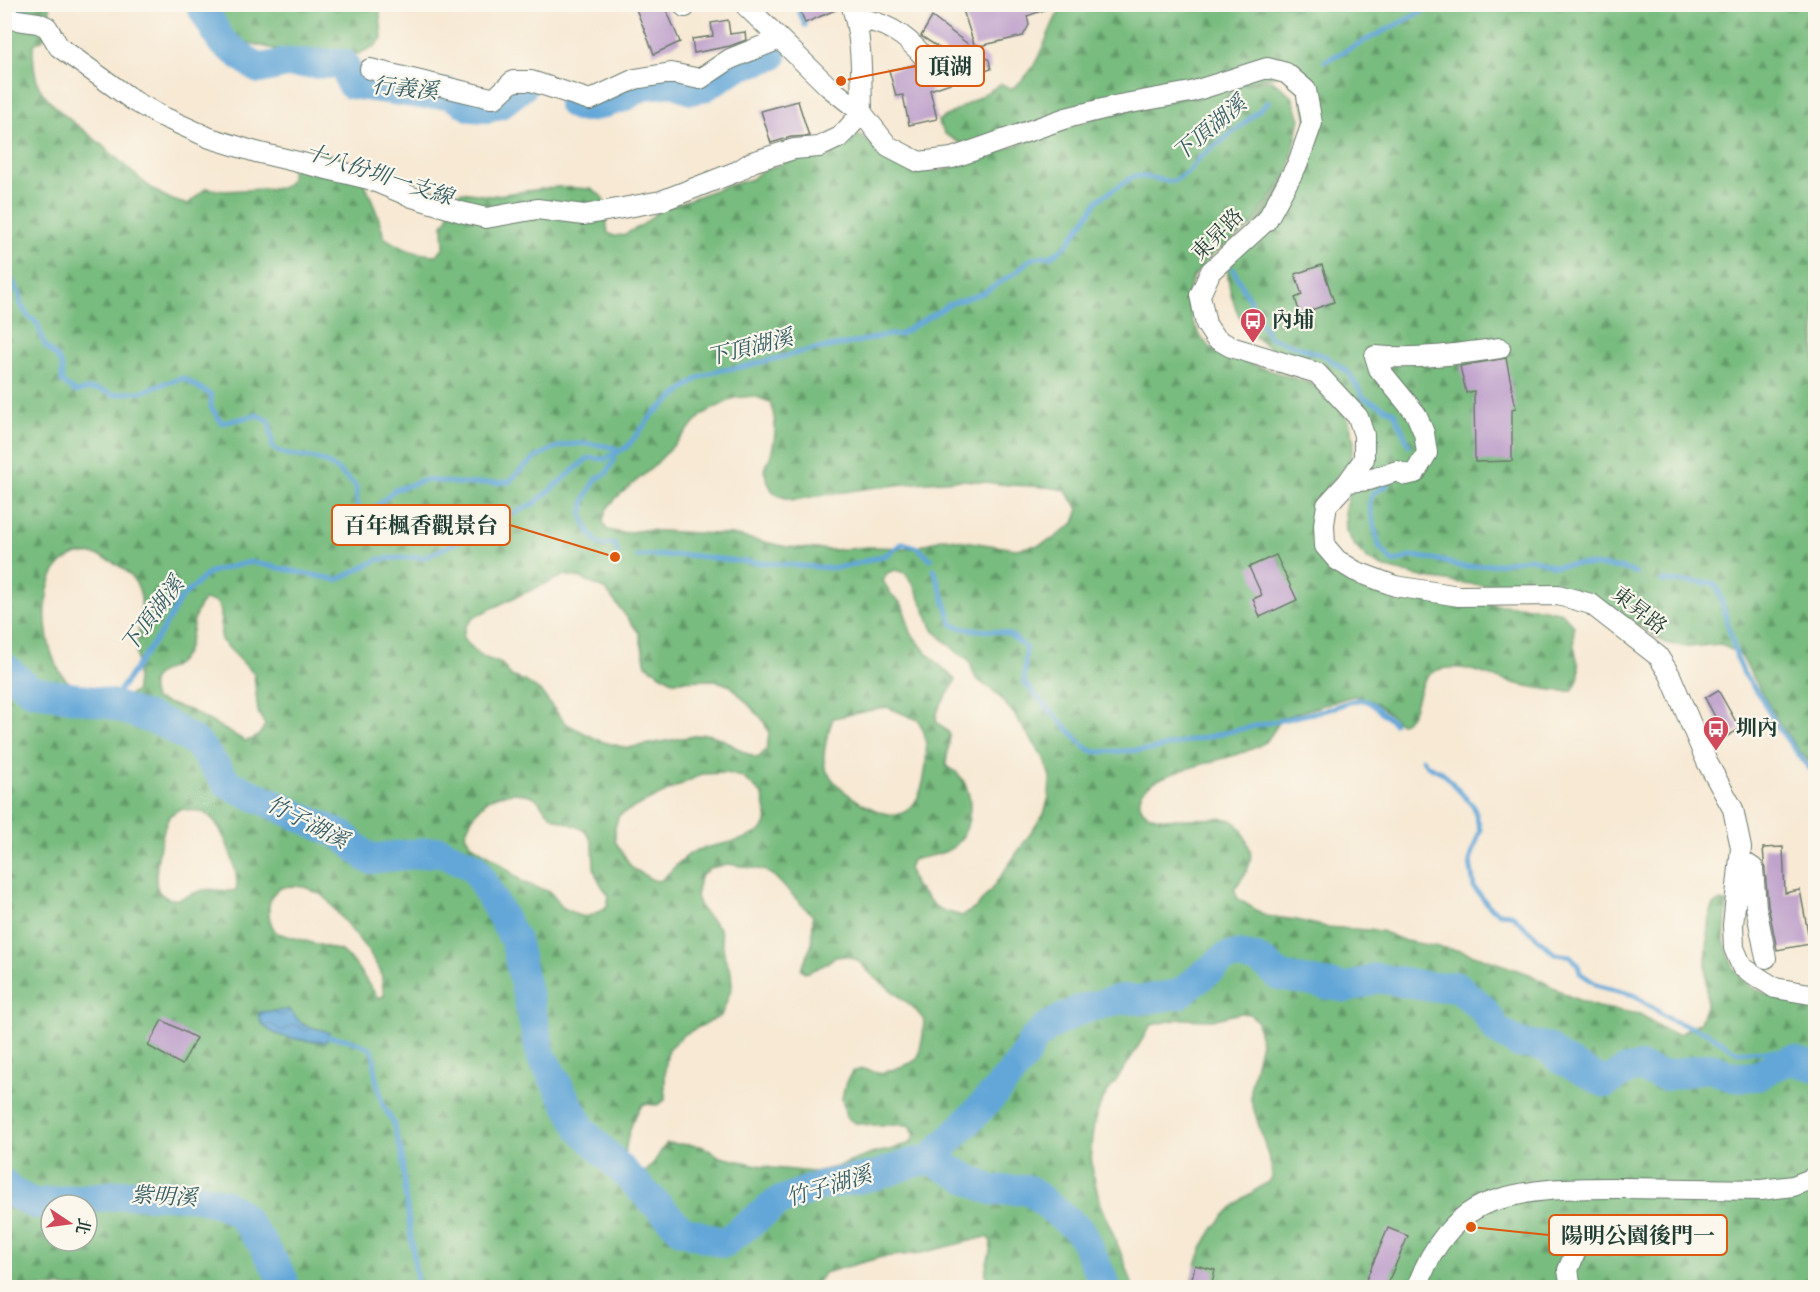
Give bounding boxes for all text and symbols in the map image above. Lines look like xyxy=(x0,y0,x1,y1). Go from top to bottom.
callout: 頂湖 xyxy=(916,46,984,86)
text: 頂湖 xyxy=(928,54,972,81)
water label: 行義溪 xyxy=(371,73,441,105)
water label: 下頂湖溪 xyxy=(1168,89,1254,168)
water label: 十八份圳一支線 xyxy=(302,138,458,212)
street label: 東昇路 xyxy=(1187,204,1249,266)
bus stop icon: 內埔 xyxy=(1238,306,1268,344)
place label: 內埔 xyxy=(1272,308,1314,334)
water label: 下頂湖溪 xyxy=(704,324,798,372)
callout: 百年楓香觀景台 xyxy=(332,505,510,545)
text: 百年楓香觀景台 xyxy=(344,513,498,540)
water label: 下頂湖溪 xyxy=(116,570,191,658)
street label: 東昇路 xyxy=(1606,581,1672,641)
bus stop icon: 圳內 xyxy=(1701,714,1731,752)
place label: 圳內 xyxy=(1736,716,1778,742)
water label: 竹子湖溪 xyxy=(262,791,354,856)
water label: 竹子湖溪 xyxy=(783,1161,877,1213)
water label: 紫明溪 xyxy=(130,1182,200,1212)
north arrow xyxy=(39,1193,99,1253)
callout: 陽明公園後門一 xyxy=(1549,1215,1727,1255)
text: 北 xyxy=(71,1216,94,1236)
text: 陽明公園後門一 xyxy=(1561,1223,1715,1250)

